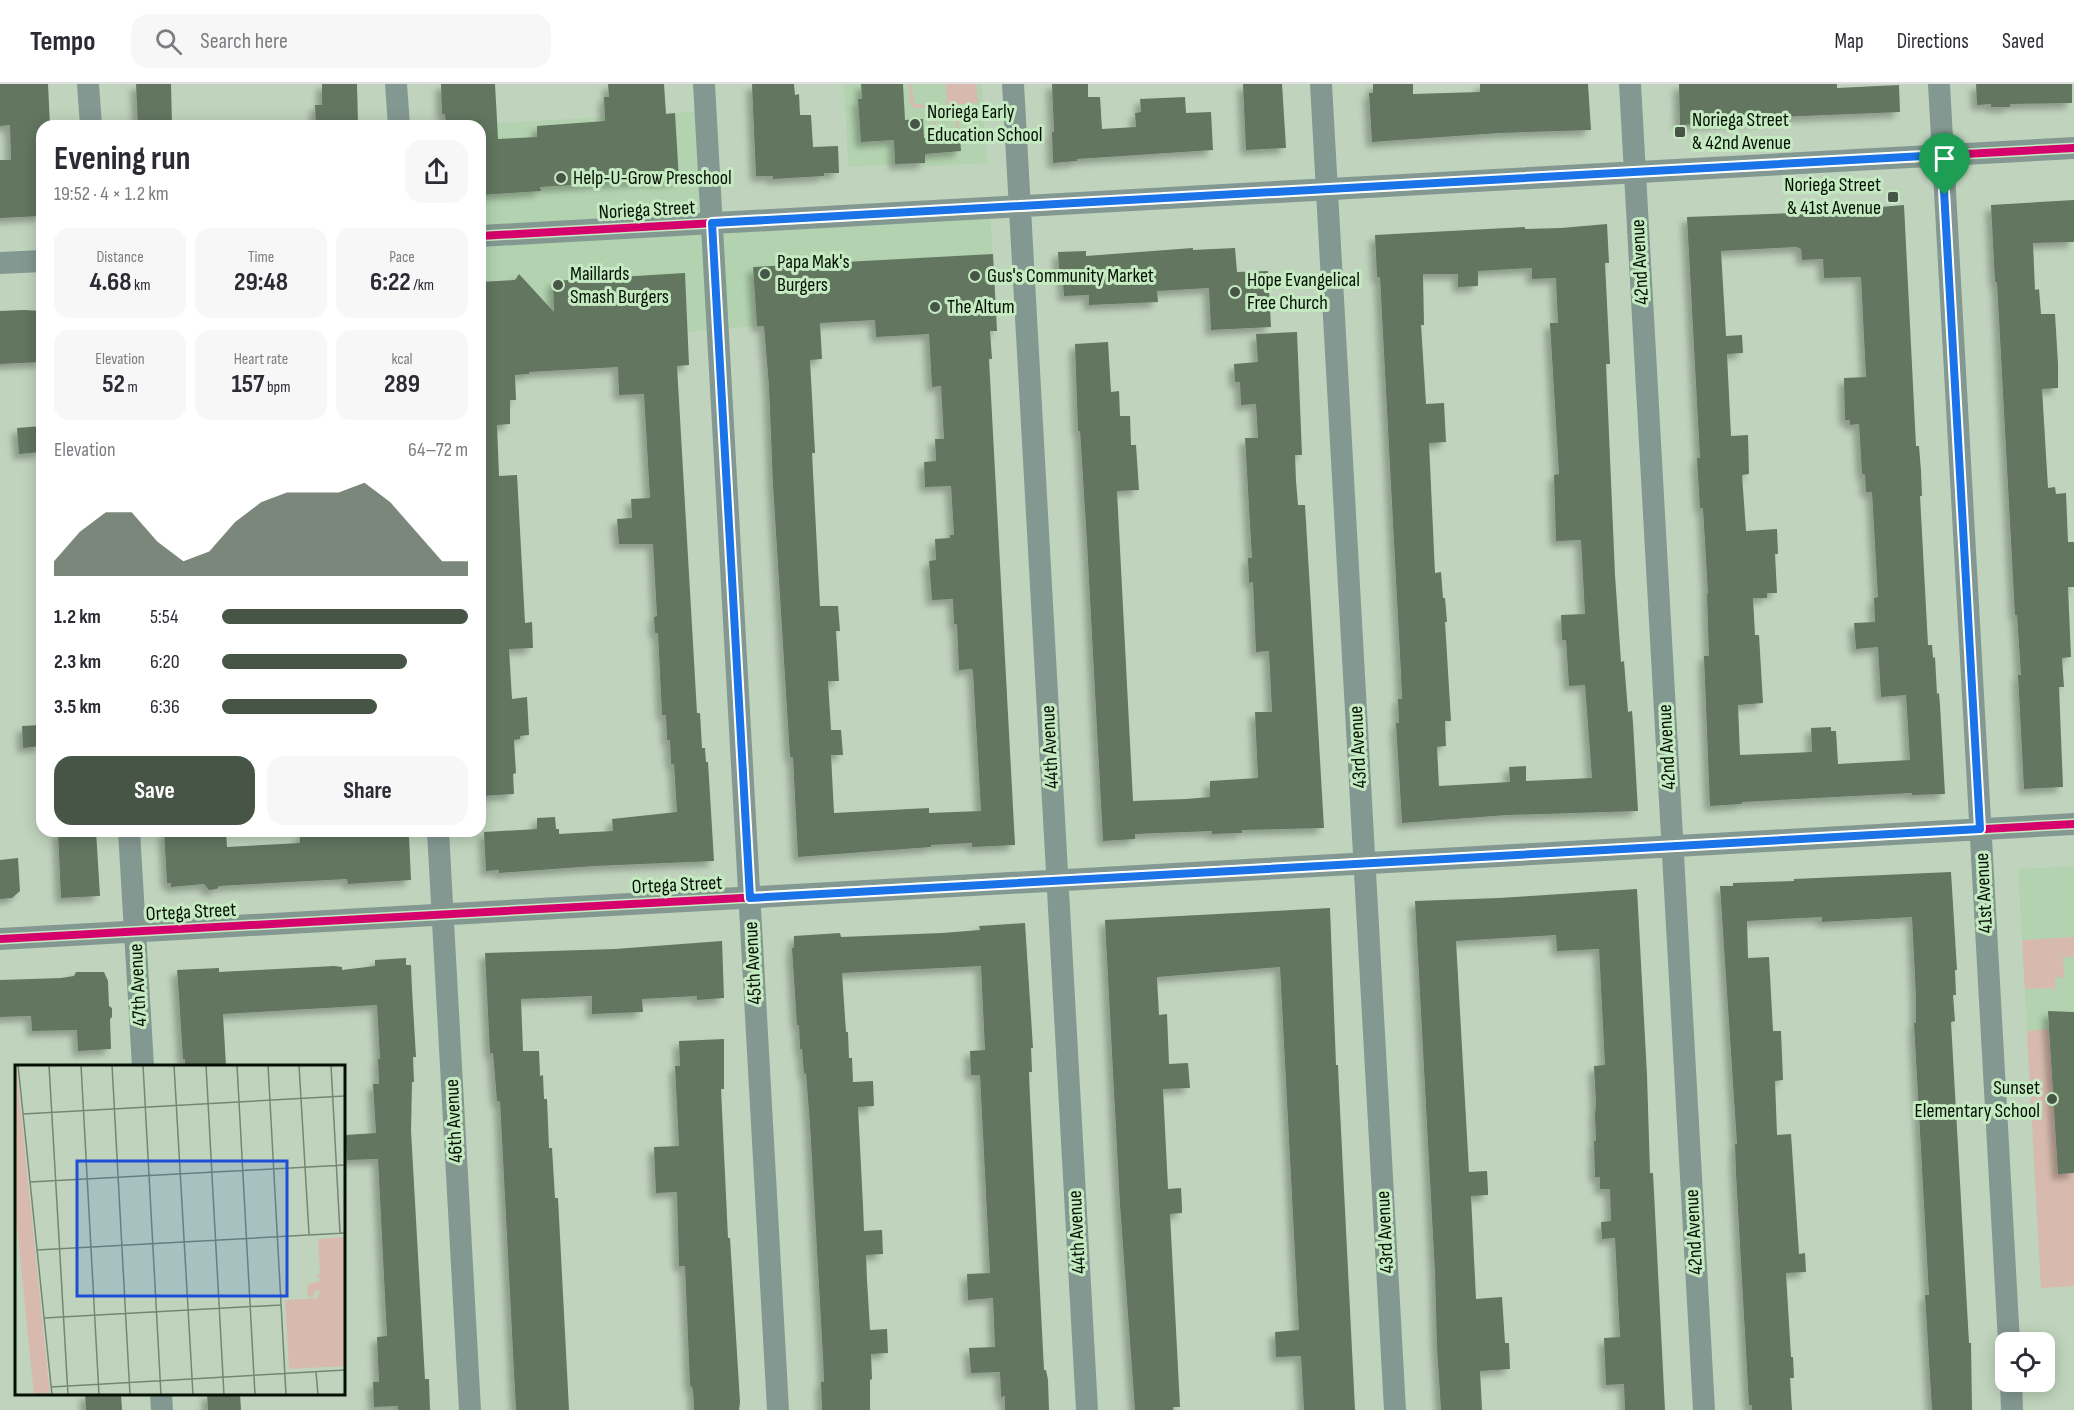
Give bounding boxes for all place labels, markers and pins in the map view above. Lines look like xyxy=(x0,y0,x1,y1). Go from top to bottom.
place label: Noriega Early Education School xyxy=(927,100,1043,147)
place label: Noriega Street & 42nd Avenue xyxy=(1692,108,1791,155)
marker: Noriega Early Education School xyxy=(908,117,922,131)
marker: Noriega Street & 42nd Avenue xyxy=(1673,125,1687,139)
pin xyxy=(1919,133,1970,195)
place label: Help-U-Grow Preschool xyxy=(573,166,732,190)
marker: Help-U-Grow Preschool xyxy=(554,171,568,185)
place label: Noriega Street & 41st Avenue xyxy=(1784,173,1881,220)
marker: Noriega Street & 41st Avenue xyxy=(1886,190,1900,204)
place label: Papa Mak's Burgers xyxy=(777,250,850,297)
place label: Maillards Smash Burgers xyxy=(570,262,669,309)
place label: Gus's Community Market xyxy=(987,264,1154,288)
marker: Papa Mak's Burgers xyxy=(758,267,772,281)
place label: Hope Evangelical Free Church xyxy=(1247,268,1360,315)
marker: Gus's Community Market xyxy=(968,269,982,283)
marker: Maillards Smash Burgers xyxy=(551,278,565,292)
marker: Hope Evangelical Free Church xyxy=(1228,285,1242,299)
place label: The Altum xyxy=(947,295,1015,319)
marker: The Altum xyxy=(928,300,942,314)
place label: Sunset Elementary School xyxy=(1914,1076,2040,1123)
marker: Sunset Elementary School xyxy=(2045,1092,2059,1106)

